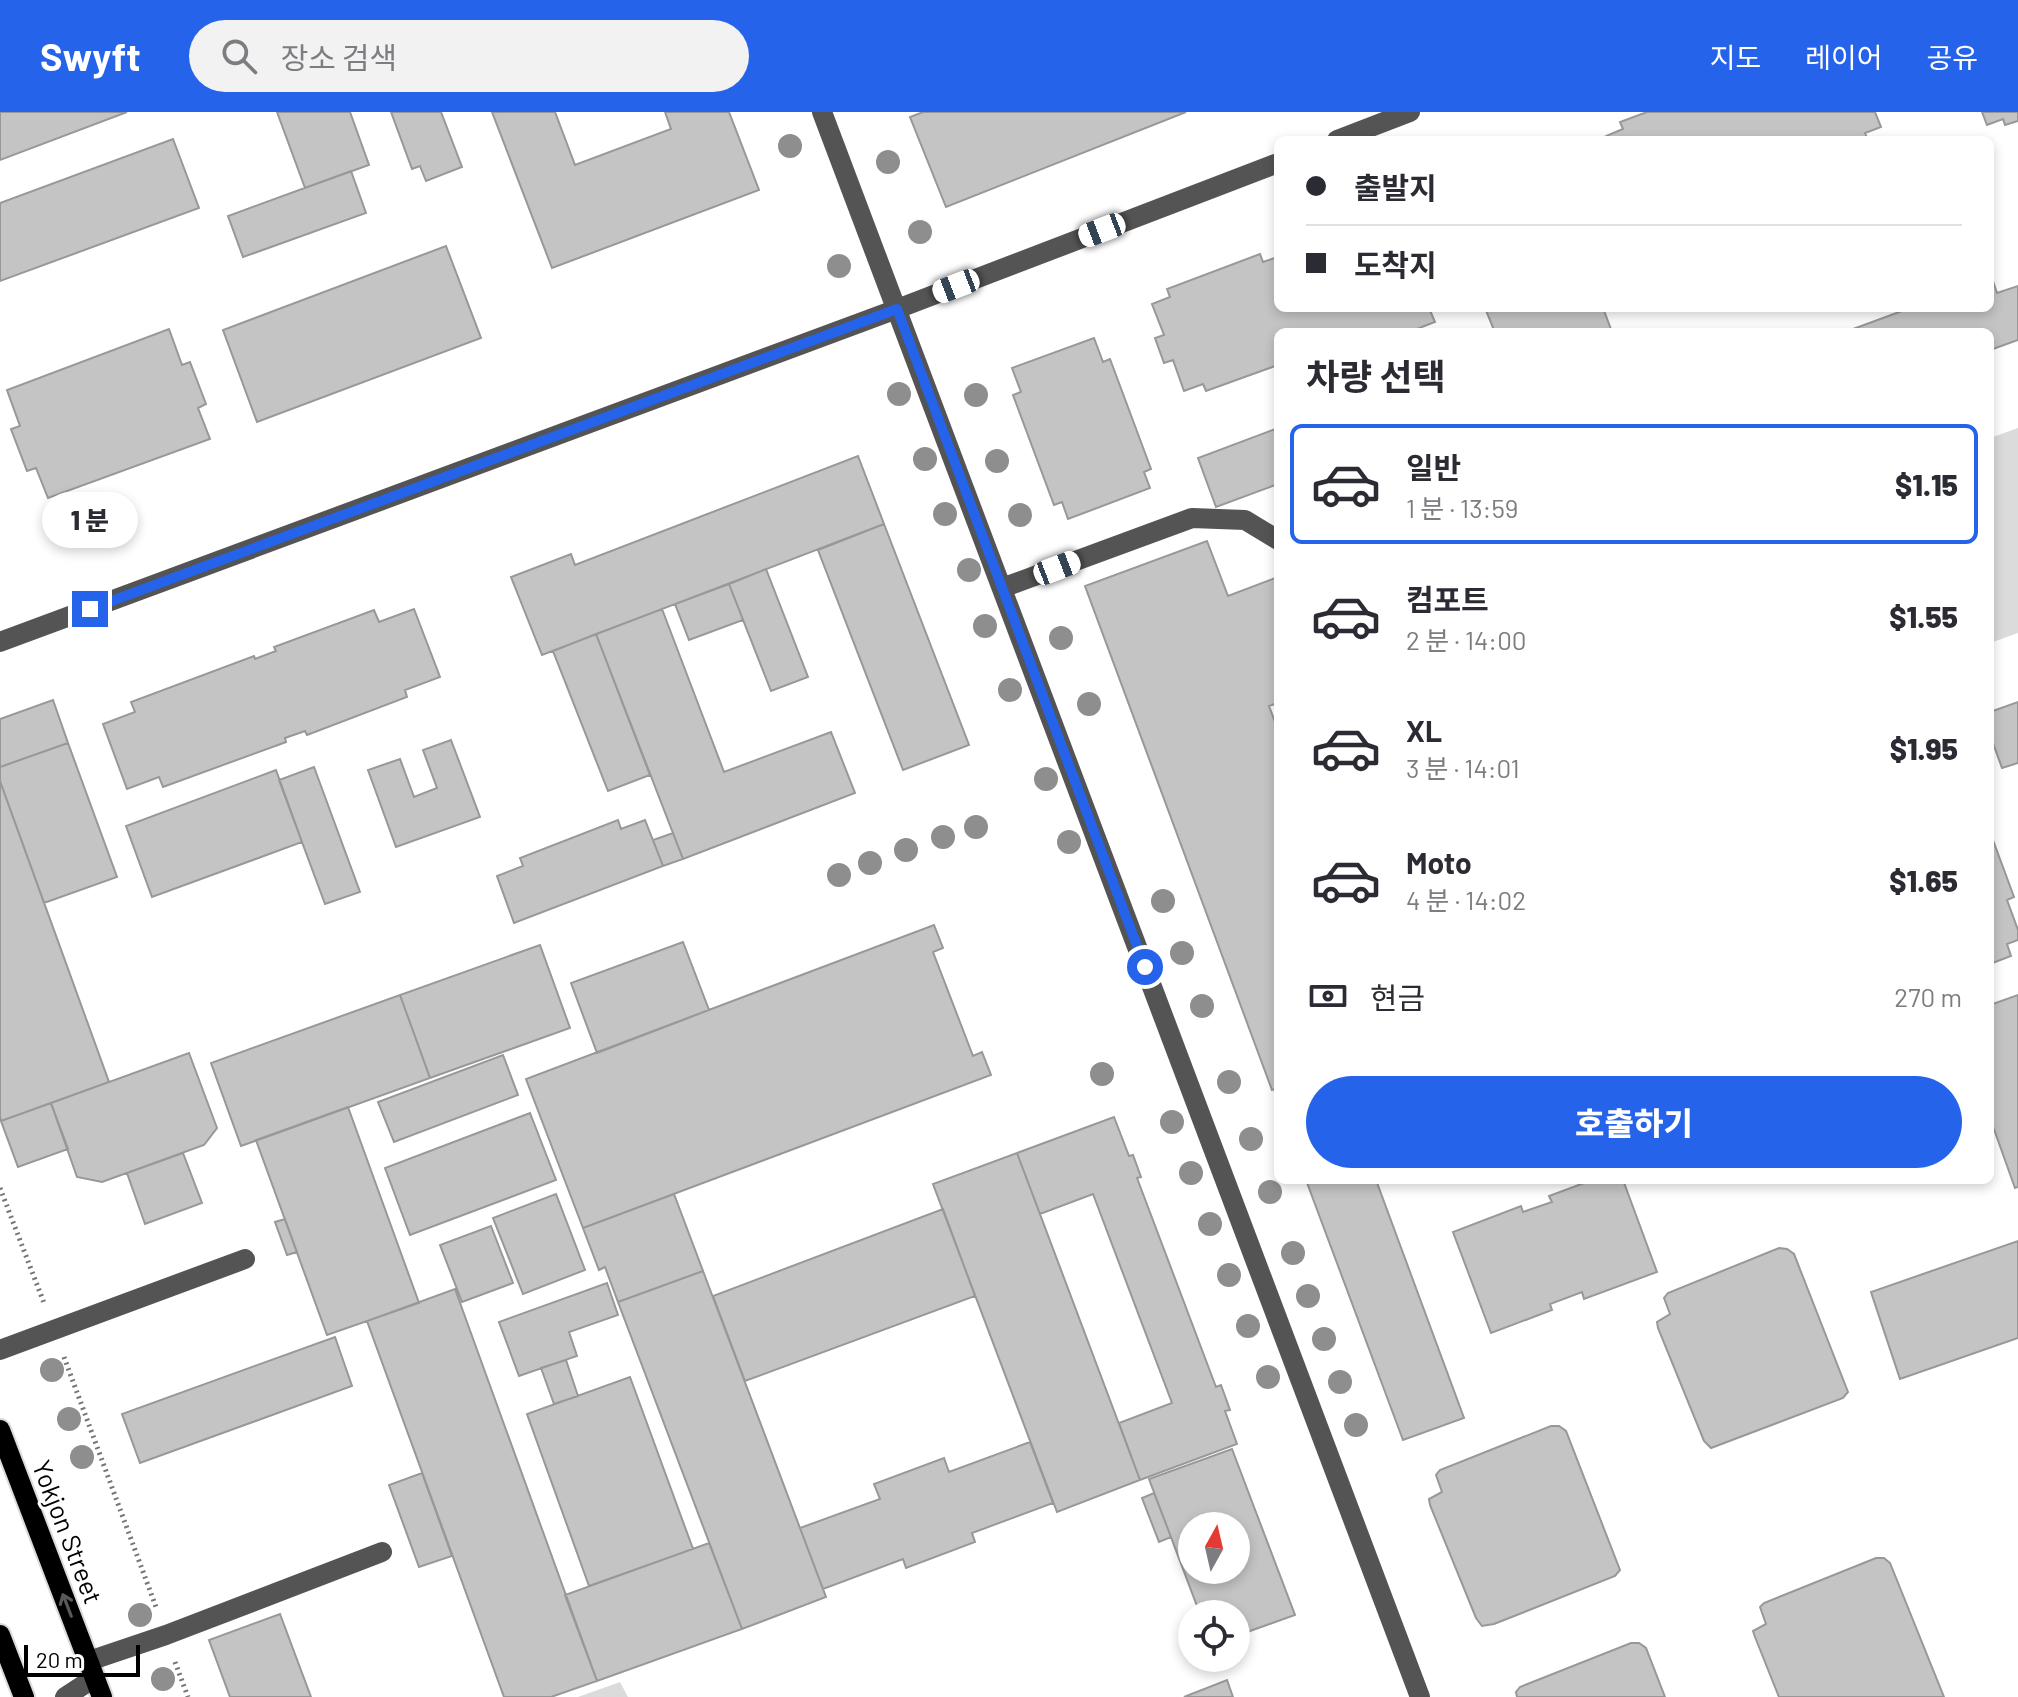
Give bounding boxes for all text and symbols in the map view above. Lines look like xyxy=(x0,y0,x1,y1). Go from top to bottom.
search box xyxy=(189,20,749,92)
text: Swyft xyxy=(40,33,141,79)
icon: search xyxy=(217,34,261,78)
text: 장소 검색 xyxy=(281,39,397,75)
text: 지도 xyxy=(1710,40,1761,74)
text: 레이어 xyxy=(1805,40,1882,74)
text: 공유 xyxy=(1926,40,1978,74)
text: 출발지 xyxy=(1354,169,1437,205)
car xyxy=(1075,210,1129,250)
text: 도착지 xyxy=(1354,246,1437,282)
car xyxy=(929,266,983,306)
text: 차량 선택 xyxy=(1306,354,1446,397)
icon: car xyxy=(1310,448,1382,520)
text: 일반 xyxy=(1406,449,1461,485)
text: $1.15 xyxy=(1895,466,1958,502)
text: 1 분 · 13:59 xyxy=(1406,492,1518,523)
callout: 1 분 xyxy=(42,493,138,549)
text: 1 분 xyxy=(71,504,109,535)
car xyxy=(1030,548,1084,588)
icon: car xyxy=(1310,580,1382,652)
text: 컴포트 xyxy=(1406,581,1489,617)
route end xyxy=(72,591,108,627)
text: $1.55 xyxy=(1889,598,1958,634)
text: 2 분 · 14:00 xyxy=(1406,624,1527,655)
icon: car xyxy=(1310,712,1382,784)
text: XL xyxy=(1406,712,1442,748)
text: $1.95 xyxy=(1890,730,1958,766)
text: 3 분 · 14:01 xyxy=(1406,752,1520,783)
icon: car xyxy=(1310,844,1382,916)
text: Moto xyxy=(1406,844,1472,880)
text: $1.65 xyxy=(1889,862,1958,898)
text: 4 분 · 14:02 xyxy=(1406,884,1526,915)
route start xyxy=(1127,949,1163,985)
icon: cash xyxy=(1306,974,1350,1018)
text: 현금 xyxy=(1370,979,1425,1015)
text: 270 m xyxy=(1894,981,1962,1012)
button: 호출하기 xyxy=(1306,1076,1962,1168)
street label: Yokjon Street xyxy=(27,1455,110,1608)
north arrow xyxy=(1178,1512,1250,1584)
map controls xyxy=(1178,1512,1250,1672)
one-way arrow xyxy=(59,1593,73,1618)
button: locate xyxy=(1178,1600,1250,1672)
scale bar xyxy=(24,1641,140,1677)
text: 20 m xyxy=(36,1646,83,1672)

